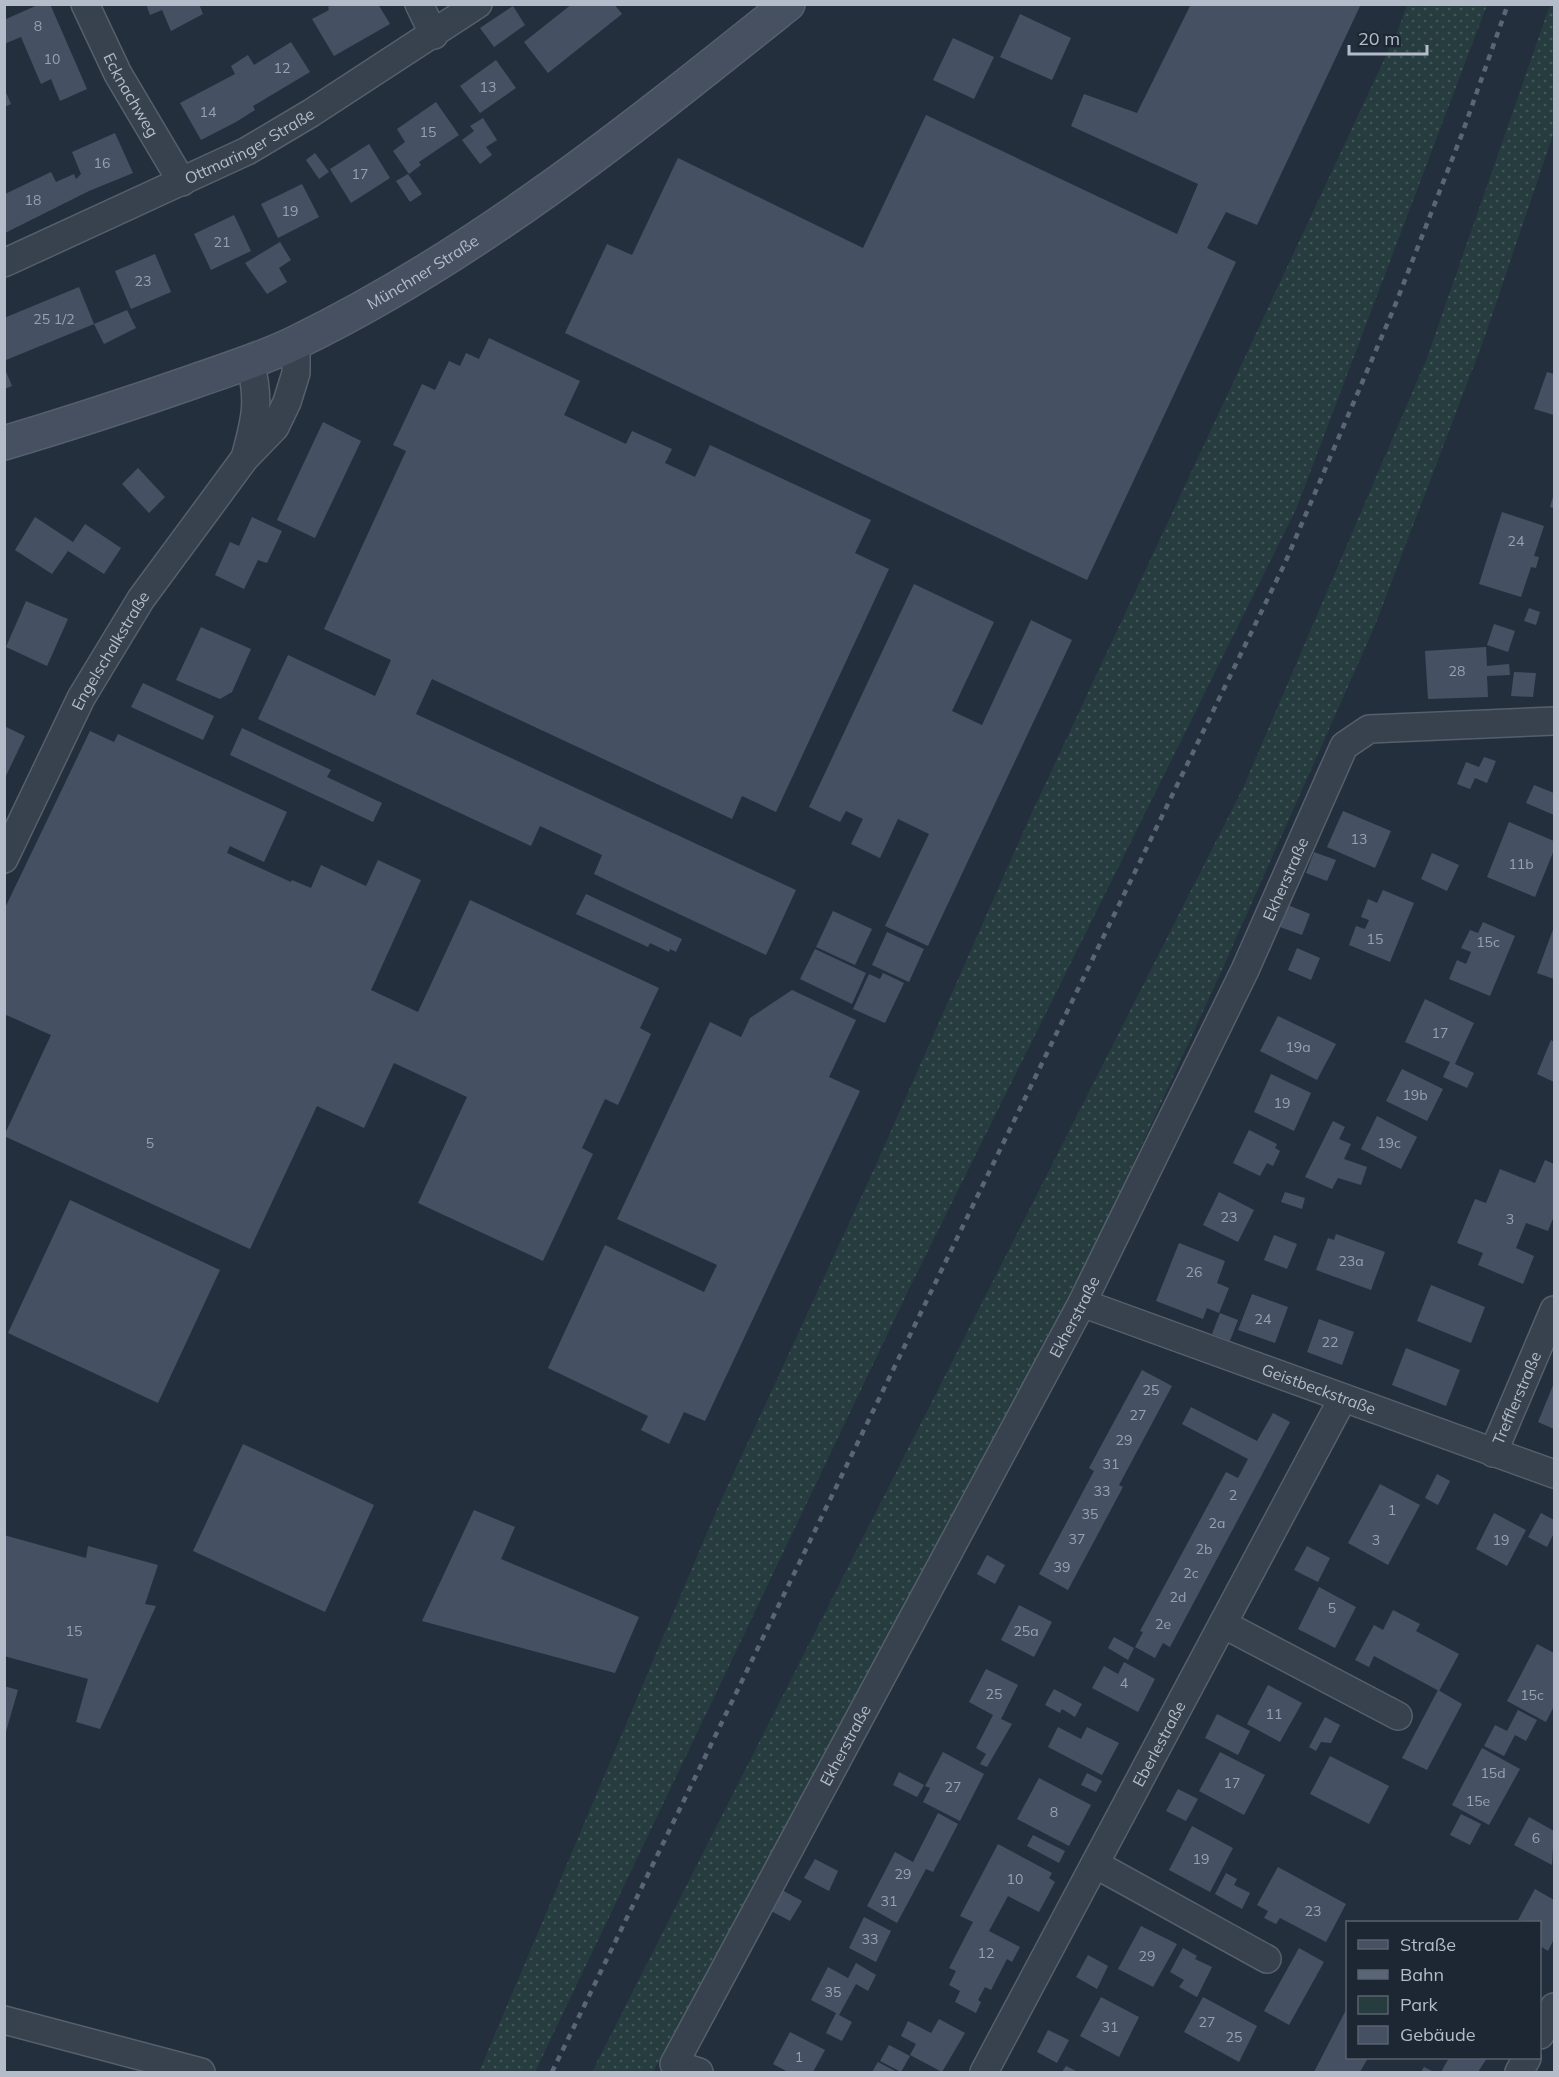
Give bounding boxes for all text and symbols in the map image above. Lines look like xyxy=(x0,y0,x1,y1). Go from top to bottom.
house number: 8 xyxy=(34,17,42,35)
scale bar xyxy=(1349,18,1427,56)
text: 20 m xyxy=(1358,27,1400,50)
house number: 10 xyxy=(44,50,60,68)
street label: Ecknachweg xyxy=(99,50,163,141)
house number: 12 xyxy=(274,59,290,77)
house number: 13 xyxy=(480,78,496,96)
street label: Ottmaringer Straße xyxy=(181,103,318,188)
house number: 14 xyxy=(200,103,217,121)
house number: 15 xyxy=(420,123,436,141)
house number: 16 xyxy=(94,154,110,172)
house number: 17 xyxy=(352,165,368,183)
house number: 18 xyxy=(25,191,41,209)
house number: 19 xyxy=(282,202,298,220)
street label: Münchner Straße xyxy=(363,230,482,314)
house number: 21 xyxy=(214,233,230,251)
house number: 23 xyxy=(135,272,151,290)
house number: 25 1/2 xyxy=(33,310,75,328)
house number: 24 xyxy=(1508,532,1525,550)
street label: Engelschalkstraße xyxy=(67,587,154,713)
house number: 28 xyxy=(1449,662,1465,680)
house number: 13 xyxy=(1351,830,1367,848)
street label: Ekherstraße xyxy=(1258,834,1312,924)
house number: 11b xyxy=(1508,855,1534,873)
house number: 15 xyxy=(1367,930,1383,948)
house number: 15c xyxy=(1476,933,1500,951)
house number: 17 xyxy=(1432,1024,1448,1042)
house number: 19a xyxy=(1285,1038,1311,1056)
house number: 19b xyxy=(1402,1086,1428,1104)
house number: 19 xyxy=(1274,1094,1290,1112)
house number: 5 xyxy=(146,1134,154,1152)
house number: 19c xyxy=(1377,1134,1401,1152)
house number: 23 xyxy=(1221,1208,1237,1226)
house number: 3 xyxy=(1506,1210,1514,1228)
house number: 23a xyxy=(1338,1252,1364,1270)
house number: 26 xyxy=(1186,1263,1202,1281)
street label: Ekherstraße xyxy=(1045,1273,1104,1361)
house number: 24 xyxy=(1255,1310,1272,1328)
house number: 22 xyxy=(1322,1333,1338,1351)
street label: Trefflerstraße xyxy=(1488,1348,1545,1447)
street label: Geistbeckstraße xyxy=(1259,1359,1379,1419)
house number: 25 xyxy=(1143,1381,1159,1399)
house number: 27 xyxy=(1130,1406,1146,1424)
house number: 29 xyxy=(1116,1431,1132,1449)
house number: 31 xyxy=(1103,1455,1119,1473)
house number: 33 xyxy=(1094,1482,1110,1500)
house number: 2 xyxy=(1229,1486,1237,1504)
house number: 1 xyxy=(1388,1501,1396,1519)
house number: 35 xyxy=(1082,1505,1098,1523)
house number: 2a xyxy=(1209,1514,1225,1532)
house number: 37 xyxy=(1069,1530,1085,1548)
house number: 3 xyxy=(1372,1531,1380,1549)
house number: 19 xyxy=(1493,1531,1509,1549)
house number: 2b xyxy=(1196,1540,1212,1558)
house number: 39 xyxy=(1054,1558,1070,1576)
house number: 2c xyxy=(1183,1564,1199,1582)
house number: 2d xyxy=(1170,1588,1186,1606)
house number: 5 xyxy=(1328,1599,1336,1617)
house number: 2e xyxy=(1155,1615,1171,1633)
house number: 15 xyxy=(66,1622,82,1640)
house number: 25a xyxy=(1013,1622,1039,1640)
house number: 4 xyxy=(1120,1674,1129,1692)
house number: 25 xyxy=(986,1685,1002,1703)
house number: 15c xyxy=(1520,1686,1544,1704)
street label: Eberlestraße xyxy=(1128,1698,1190,1790)
street label: Ekherstraße xyxy=(815,1701,875,1789)
house number: 11 xyxy=(1266,1705,1282,1723)
house number: 15d xyxy=(1480,1764,1506,1782)
house number: 17 xyxy=(1224,1774,1240,1792)
house number: 27 xyxy=(945,1778,961,1796)
house number: 15e xyxy=(1466,1792,1490,1810)
house number: 8 xyxy=(1050,1803,1058,1821)
house number: 6 xyxy=(1532,1829,1540,1847)
house number: 19 xyxy=(1193,1850,1209,1868)
house number: 29 xyxy=(895,1865,911,1883)
house number: 10 xyxy=(1007,1870,1023,1888)
house number: 31 xyxy=(881,1892,897,1910)
house number: 23 xyxy=(1305,1902,1321,1920)
legend xyxy=(1346,1921,1541,2059)
house number: 33 xyxy=(862,1930,878,1948)
text: Straße xyxy=(1400,1933,1456,1956)
house number: 12 xyxy=(978,1944,994,1962)
house number: 29 xyxy=(1139,1947,1155,1965)
text: Bahn xyxy=(1400,1963,1444,1986)
house number: 35 xyxy=(825,1983,841,2001)
text: Park xyxy=(1400,1993,1439,2016)
house number: 27 xyxy=(1199,2013,1215,2031)
house number: 31 xyxy=(1102,2018,1118,2036)
text: Gebäude xyxy=(1400,2023,1476,2046)
house number: 25 xyxy=(1226,2028,1242,2046)
house number: 1 xyxy=(795,2048,803,2066)

